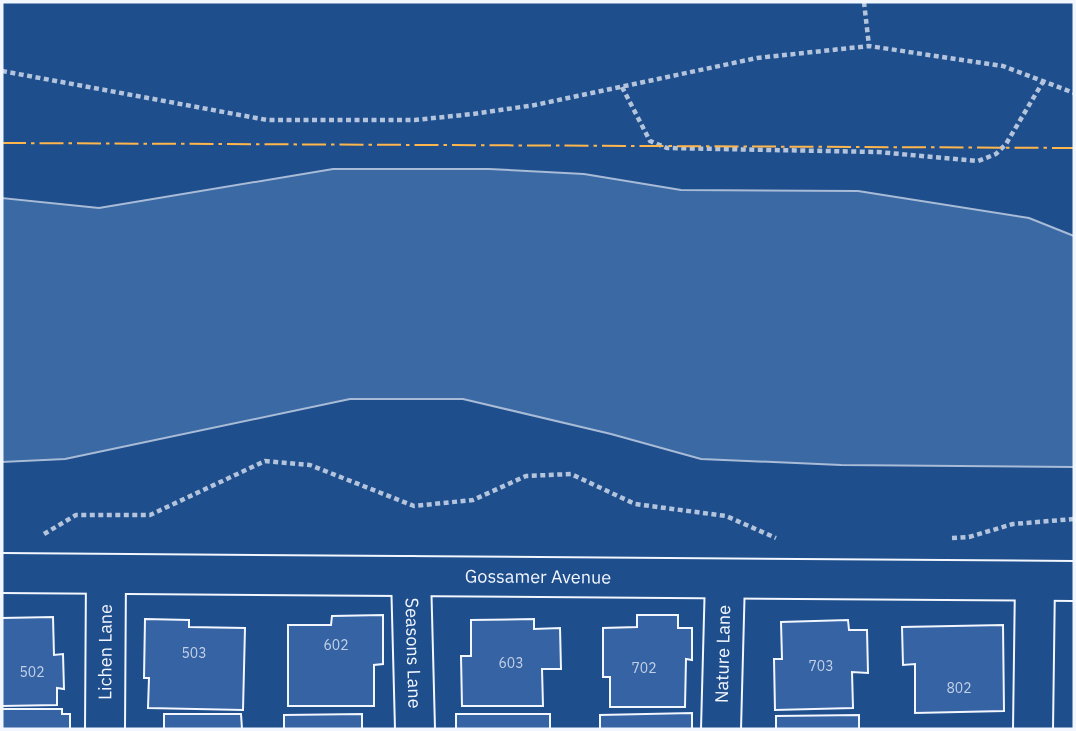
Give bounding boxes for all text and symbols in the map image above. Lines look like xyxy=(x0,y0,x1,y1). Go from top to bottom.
street label: Gossamer Avenue xyxy=(465,564,611,589)
street label: Seasons Lane xyxy=(401,597,426,709)
street label: Lichen Lane xyxy=(93,604,117,700)
street label: Nature Lane xyxy=(710,604,735,703)
house number: 602 xyxy=(323,636,349,654)
house number: 503 xyxy=(181,644,207,662)
house number: 603 xyxy=(498,654,524,672)
house number: 703 xyxy=(808,657,834,675)
house number: 702 xyxy=(631,659,657,677)
house number: 502 xyxy=(19,663,45,681)
house number: 802 xyxy=(946,679,972,697)

